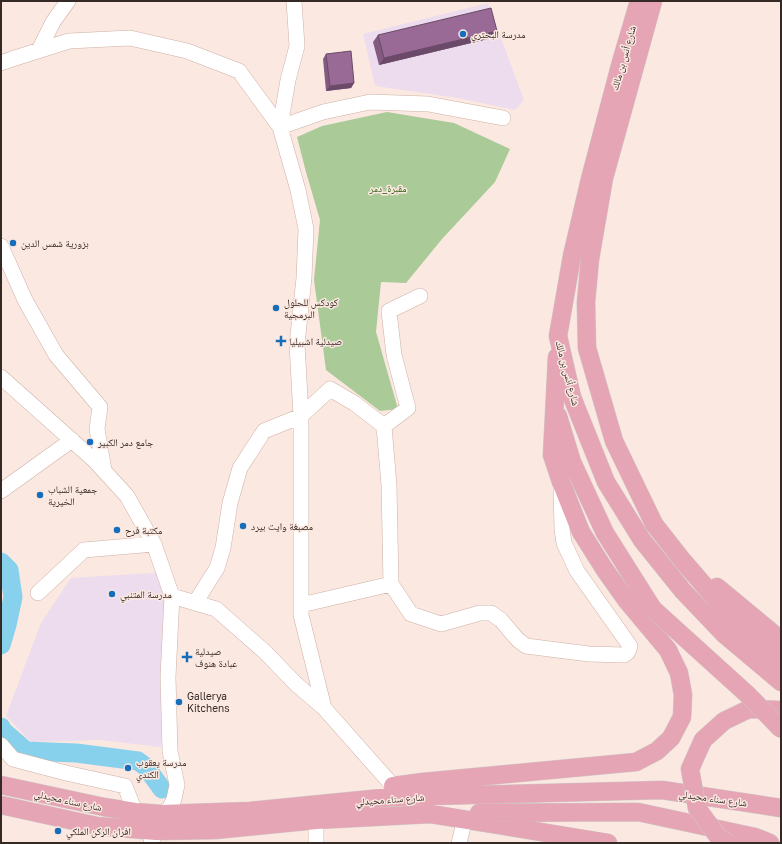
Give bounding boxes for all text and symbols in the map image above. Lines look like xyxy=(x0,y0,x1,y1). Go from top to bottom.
street label: شارع أنس بن مالك xyxy=(608,24,639,92)
place label: مدرسة البحتري xyxy=(471,28,526,43)
marker: مدرسة البحتري xyxy=(458,29,468,39)
park label: مقبرة_دمر xyxy=(368,182,407,194)
place label: بزورية شمس الدين xyxy=(21,237,89,250)
marker: بزورية شمس الدين xyxy=(8,238,18,248)
place label: كودكس للحلول البرمجية xyxy=(284,296,338,320)
marker: كودكس للحلول البرمجية xyxy=(271,303,281,313)
place label: صيدلية اشبيليا xyxy=(289,335,342,347)
marker: صيدلية اشبيليا xyxy=(276,336,286,346)
street label: شارع أنس بن مالك xyxy=(553,339,583,408)
place label: جامع دمر الكبير xyxy=(97,436,154,449)
marker: جامع دمر الكبير xyxy=(85,437,95,447)
place label: جمعية الشباب الخيرية xyxy=(48,483,98,507)
marker: جمعية الشباب الخيرية xyxy=(35,490,45,500)
place label: مصبغة وايت بيرد xyxy=(251,520,314,532)
marker: مصبغة وايت بيرد xyxy=(238,521,248,531)
place label: مكتبة فرح xyxy=(125,524,163,537)
marker: مكتبة فرح xyxy=(112,525,122,535)
place label: مدرسة المتنبي xyxy=(120,588,172,603)
marker: مدرسة المتنبي xyxy=(107,589,117,599)
place label: صيدلية عبادة هنوف xyxy=(195,645,237,669)
marker: صيدلية عبادة هنوف xyxy=(182,652,192,662)
place label: Gallerya Kitchens xyxy=(187,690,229,714)
marker: Gallerya Kitchens xyxy=(174,697,184,707)
place label: مدرسة يعقوب الكندي xyxy=(136,756,187,783)
marker: مدرسة يعقوب الكندي xyxy=(123,763,133,773)
street label: شارع سناء محيدلي xyxy=(32,787,103,816)
street label: شارع سناء محيدلي xyxy=(678,787,748,811)
street label: شارع سناء محيدلي xyxy=(355,791,425,810)
place label: افران الركن الملكي xyxy=(66,825,131,840)
marker: افران الركن الملكي xyxy=(53,826,63,836)

